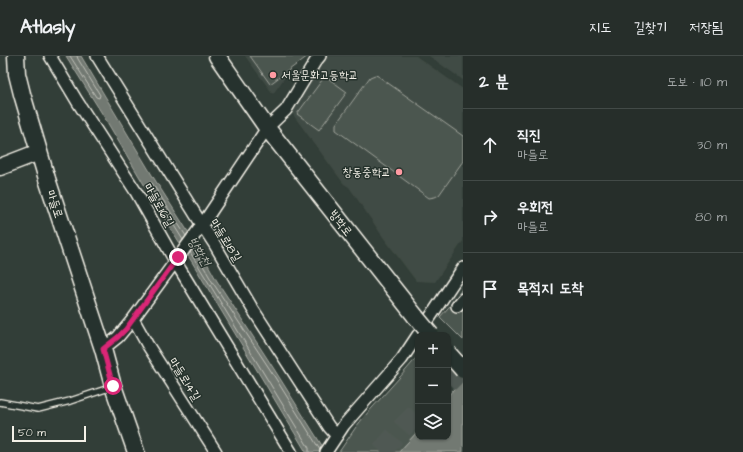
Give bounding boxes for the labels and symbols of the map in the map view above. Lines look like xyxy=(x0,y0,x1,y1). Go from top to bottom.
place label: 서울문화고등학교 xyxy=(281,67,358,84)
marker: 서울문화고등학교 xyxy=(268,70,278,80)
place label: 창동중학교 xyxy=(343,164,391,181)
marker: 창동중학교 xyxy=(394,167,404,177)
street label: 마들로16길 xyxy=(139,180,178,230)
street label: 마들로 xyxy=(42,188,67,221)
street label: 방학로 xyxy=(325,207,356,240)
street label: 마들로18길 xyxy=(206,215,246,265)
water label: 방학천 xyxy=(183,233,216,271)
route end xyxy=(169,248,187,266)
street label: 마들로14길 xyxy=(165,354,205,405)
route start xyxy=(104,377,122,395)
scale bar xyxy=(12,424,86,443)

